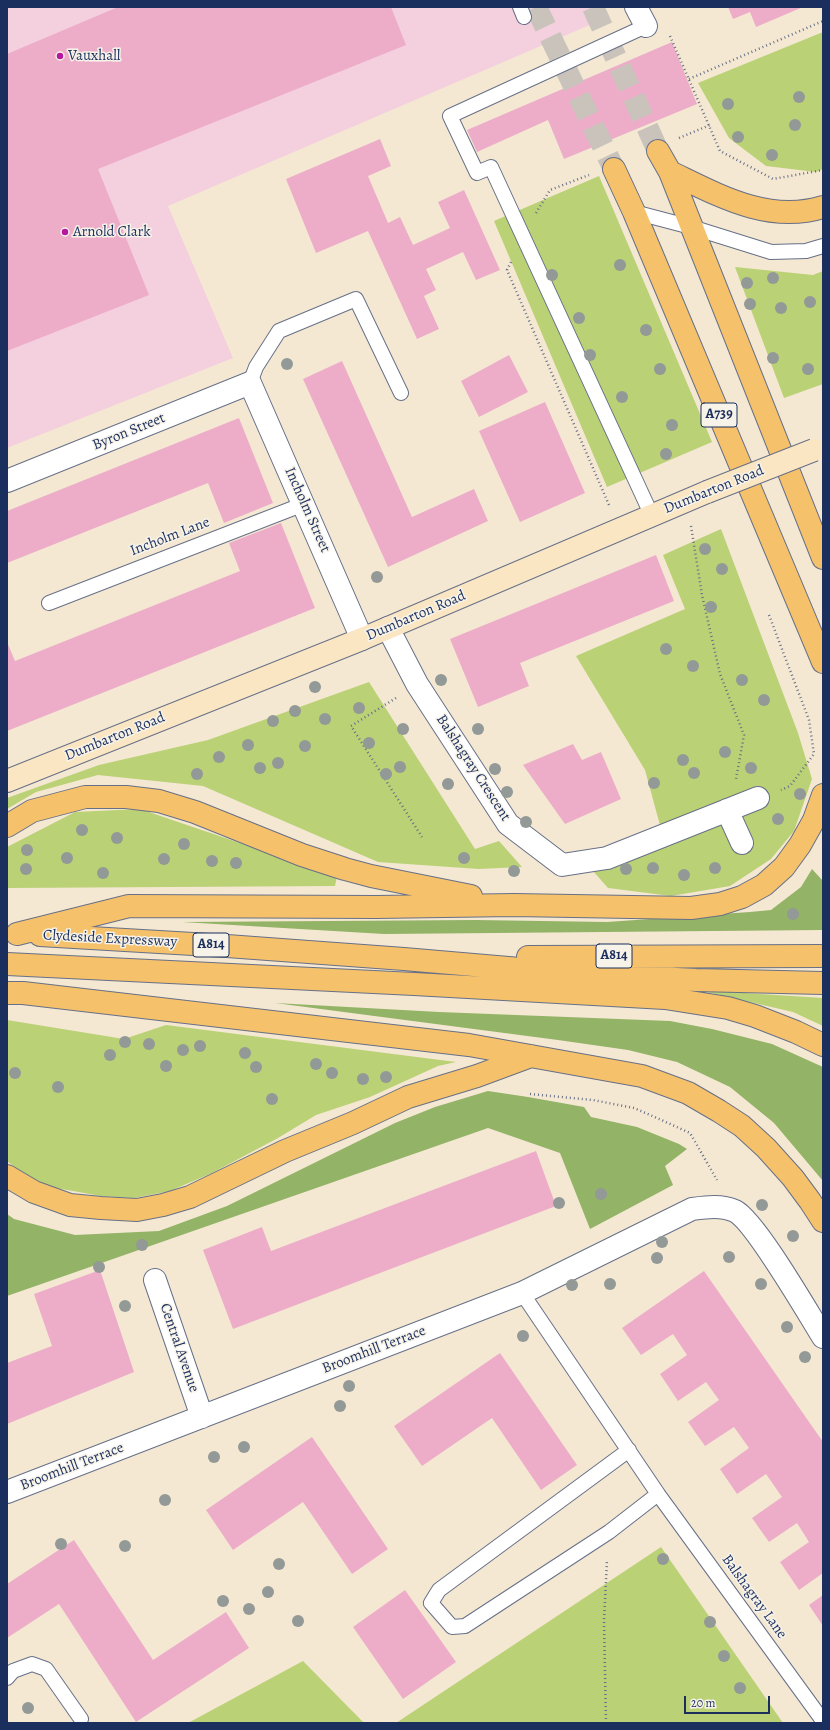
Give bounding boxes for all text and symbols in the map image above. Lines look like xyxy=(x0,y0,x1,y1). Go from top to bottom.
place label: Vauxhall xyxy=(68,47,120,65)
marker: Vauxhall xyxy=(55,51,65,61)
place label: Arnold Clark xyxy=(73,223,151,241)
marker: Arnold Clark xyxy=(60,227,70,237)
road number: A739 xyxy=(701,403,737,427)
street label: Byron Street xyxy=(90,409,168,455)
street label: Dumbarton Road xyxy=(661,462,767,518)
street label: Incholm Street xyxy=(280,465,334,555)
street label: Incholm Lane xyxy=(128,514,212,560)
street label: Dumbarton Road xyxy=(364,587,468,645)
street label: Dumbarton Road xyxy=(62,709,168,765)
street label: Balshagray Crescent xyxy=(432,711,514,825)
street label: Clydeside Expressway xyxy=(42,926,178,952)
road number: A814 xyxy=(193,933,229,957)
road number: A814 xyxy=(596,944,632,968)
street label: Central Avenue xyxy=(155,1301,203,1395)
street label: Broomhill Terrace xyxy=(320,1322,428,1378)
street label: Broomhill Terrace xyxy=(18,1439,126,1495)
street label: Balshagray Lane xyxy=(717,1551,791,1643)
scale bar xyxy=(686,1688,772,1714)
text: 20 m xyxy=(691,1695,715,1711)

